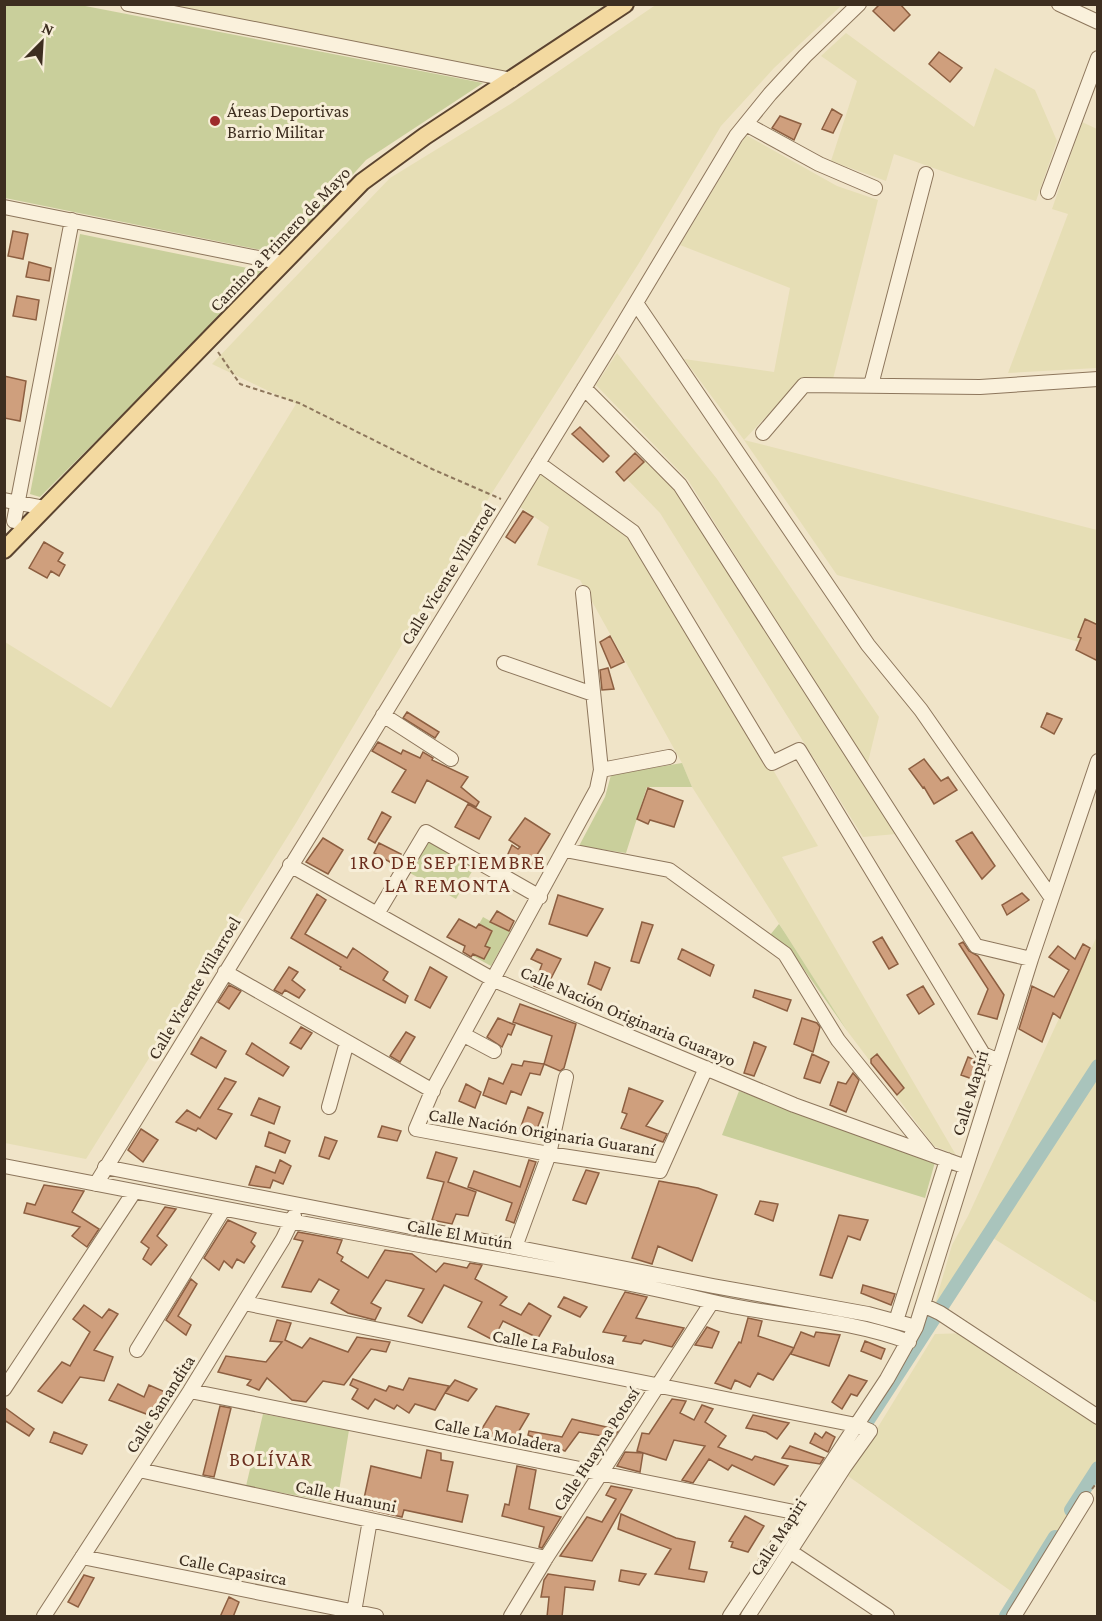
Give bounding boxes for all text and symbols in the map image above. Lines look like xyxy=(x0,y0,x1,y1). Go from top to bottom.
north arrow xyxy=(12,12,72,72)
text: N xyxy=(39,19,56,39)
place label: Áreas Deportivas Barrio Militar xyxy=(227,101,349,142)
marker: Áreas Deportivas Barrio Militar xyxy=(208,114,222,128)
street label: Camino a Primero de Mayo xyxy=(206,162,354,316)
street label: Calle Vicente Villarroel xyxy=(396,499,500,648)
district label: 1RO DE SEPTIEMBRE LA REMONTA xyxy=(350,851,546,896)
street label: Calle Vicente Villarroel xyxy=(143,913,245,1063)
street label: Calle Nación Originaria Guarayo xyxy=(517,962,739,1071)
street label: Calle Mapiri xyxy=(948,1048,993,1138)
street label: Calle Nación Originaria Guaraní xyxy=(427,1104,658,1160)
street label: Calle El Mutún xyxy=(406,1215,515,1253)
street label: Calle La Fabulosa xyxy=(491,1325,617,1369)
street label: Calle Sanandita xyxy=(121,1351,199,1457)
street label: Calle Huayna Potosí xyxy=(549,1382,644,1514)
street label: Calle La Moladera xyxy=(433,1413,563,1457)
district label: BOLÍVAR xyxy=(229,1448,313,1470)
street label: Calle Huanuni xyxy=(294,1476,399,1517)
street label: Calle Mapiri xyxy=(746,1494,811,1579)
street label: Calle Capasirca xyxy=(177,1549,289,1589)

